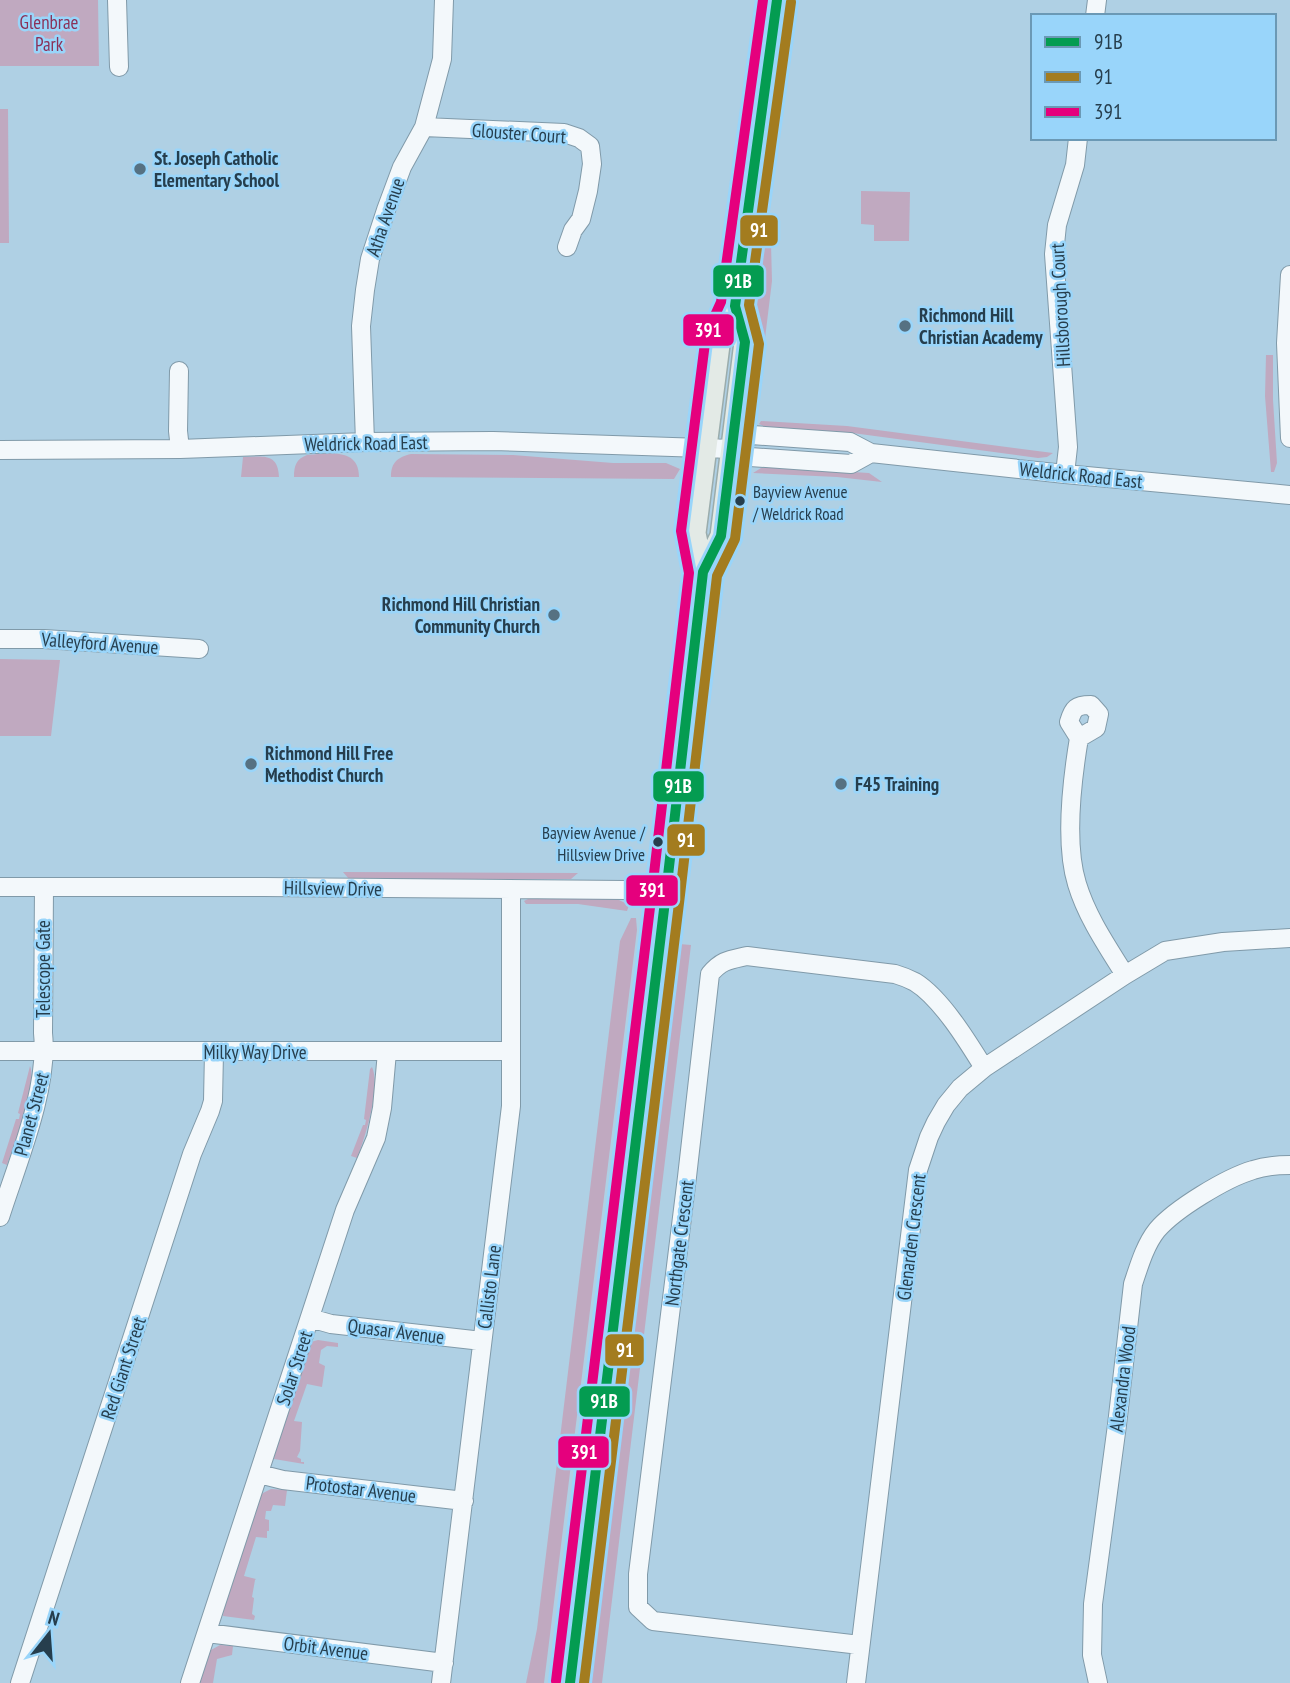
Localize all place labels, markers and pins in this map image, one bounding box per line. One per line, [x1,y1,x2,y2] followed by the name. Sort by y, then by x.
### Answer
[154,146,279,192] place label: St. Joseph Catholic Elementary School
[132,161,148,177] marker: St. Joseph Catholic Elementary School
[919,303,1043,349] place label: Richmond Hill Christian Academy
[897,318,913,334] marker: Richmond Hill Christian Academy
[752,481,847,525] place label: Bayview Avenue / Weldrick Road
[733,494,747,508] marker: Bayview Avenue / Weldrick Road
[382,592,540,638] place label: Richmond Hill Christian Community Church
[546,607,562,623] marker: Richmond Hill Christian Community Church
[265,741,393,787] place label: Richmond Hill Free Methodist Church
[243,756,259,772] marker: Richmond Hill Free Methodist Church
[855,772,939,796] place label: F45 Training
[833,776,849,792] marker: F45 Training
[542,822,646,866] place label: Bayview Avenue / Hillsview Drive
[651,835,665,849] marker: Bayview Avenue / Hillsview Drive

